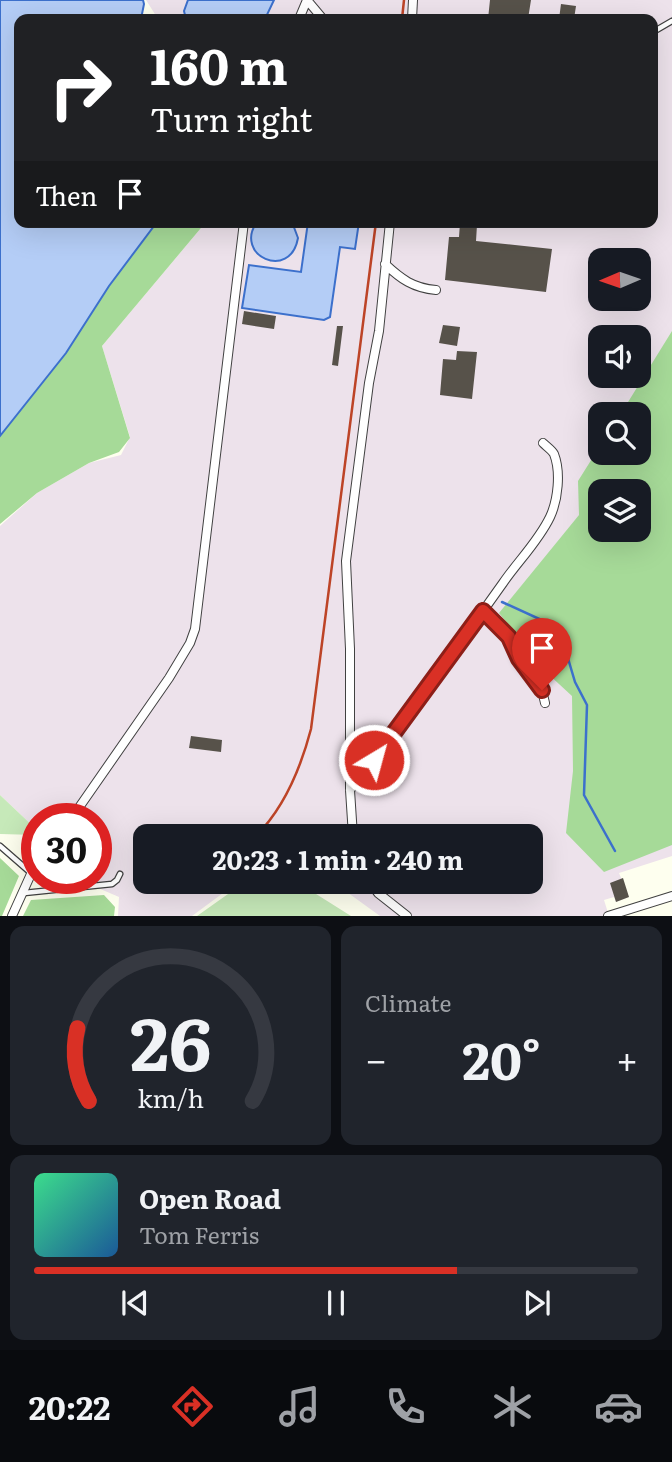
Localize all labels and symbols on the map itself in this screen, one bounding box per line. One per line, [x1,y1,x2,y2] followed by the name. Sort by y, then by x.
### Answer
[588,248,651,312] north arrow
[512,618,572,690] pin
[337,723,411,797] position arrow
[21,803,112,894] speed limit sign: 30

